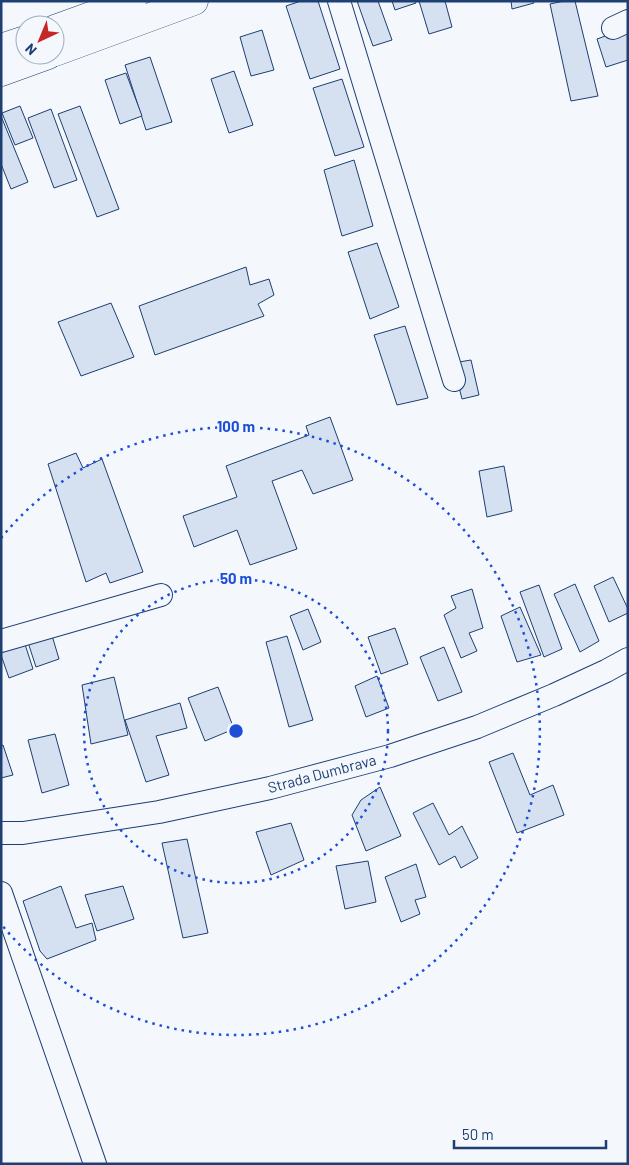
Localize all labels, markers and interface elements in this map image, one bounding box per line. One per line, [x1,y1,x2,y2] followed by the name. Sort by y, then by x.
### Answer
[15,15,65,65] north arrow
[21,40,40,59] text: N
[217,417,255,435] text: 100 m
[220,569,252,587] text: 50 m
[227,722,245,740] centre of rings
[266,750,378,796] street label: Strada Dumbrava
[454,1118,606,1150] scale bar
[462,1125,494,1143] text: 50 m

